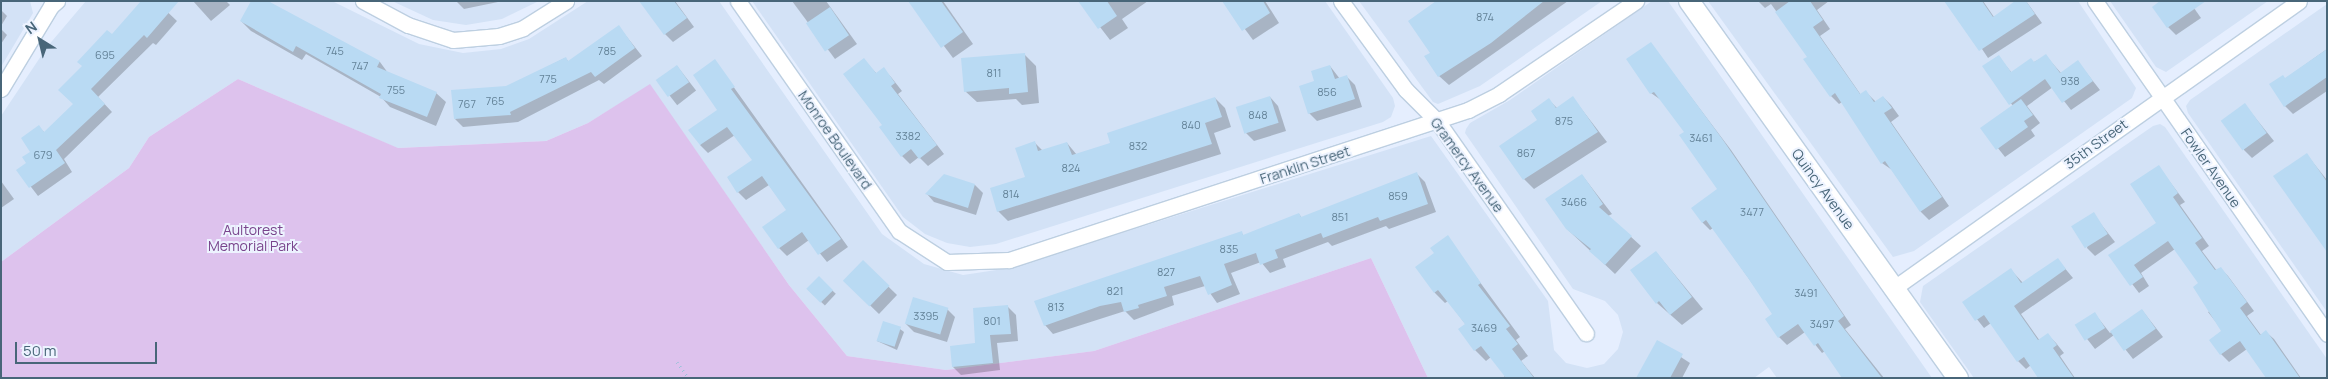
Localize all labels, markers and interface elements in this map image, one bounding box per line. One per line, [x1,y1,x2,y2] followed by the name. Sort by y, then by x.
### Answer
[1476,10,1494,24] house number: 874
[15,15,65,65] north arrow
[21,17,41,38] text: N
[326,44,344,58] house number: 745
[598,44,616,58] house number: 785
[95,48,115,62] house number: 695
[351,59,369,73] house number: 747
[987,66,1001,80] house number: 811
[539,72,557,86] house number: 775
[2060,74,2080,88] house number: 938
[387,83,405,97] house number: 755
[1317,85,1337,99] house number: 856
[795,87,875,193] street label: Monroe Boulevard
[486,94,504,108] house number: 765
[458,97,476,111] house number: 767
[1248,108,1268,122] house number: 848
[1427,114,1507,216] street label: Gramercy Avenue
[1555,114,1573,128] house number: 875
[2061,116,2131,172] street label: 35th Street
[1181,118,1201,132] house number: 840
[2178,125,2244,211] street label: Fowler Avenue
[896,129,920,143] house number: 3382
[1689,131,1713,145] house number: 3461
[1129,139,1147,153] house number: 832
[1258,143,1352,187] street label: Franklin Street
[1788,145,1858,233] street label: Quincy Avenue
[1517,146,1535,160] house number: 867
[33,148,53,162] house number: 679
[1062,161,1080,175] house number: 824
[1002,187,1020,201] house number: 814
[1388,189,1408,203] house number: 859
[1561,195,1587,209] house number: 3466
[1740,205,1764,219] house number: 3477
[1331,210,1349,224] house number: 851
[208,222,298,254] park label: Aultorest Memorial Park
[1220,242,1238,256] house number: 835
[1157,265,1175,279] house number: 827
[1107,284,1123,298] house number: 821
[1794,286,1818,300] house number: 3491
[1048,300,1064,314] house number: 813
[913,309,939,323] house number: 3395
[983,314,1001,328] house number: 801
[1810,317,1834,331] house number: 3497
[1471,321,1497,335] house number: 3469
[18,332,160,364] scale bar
[23,340,57,361] text: 50 m

